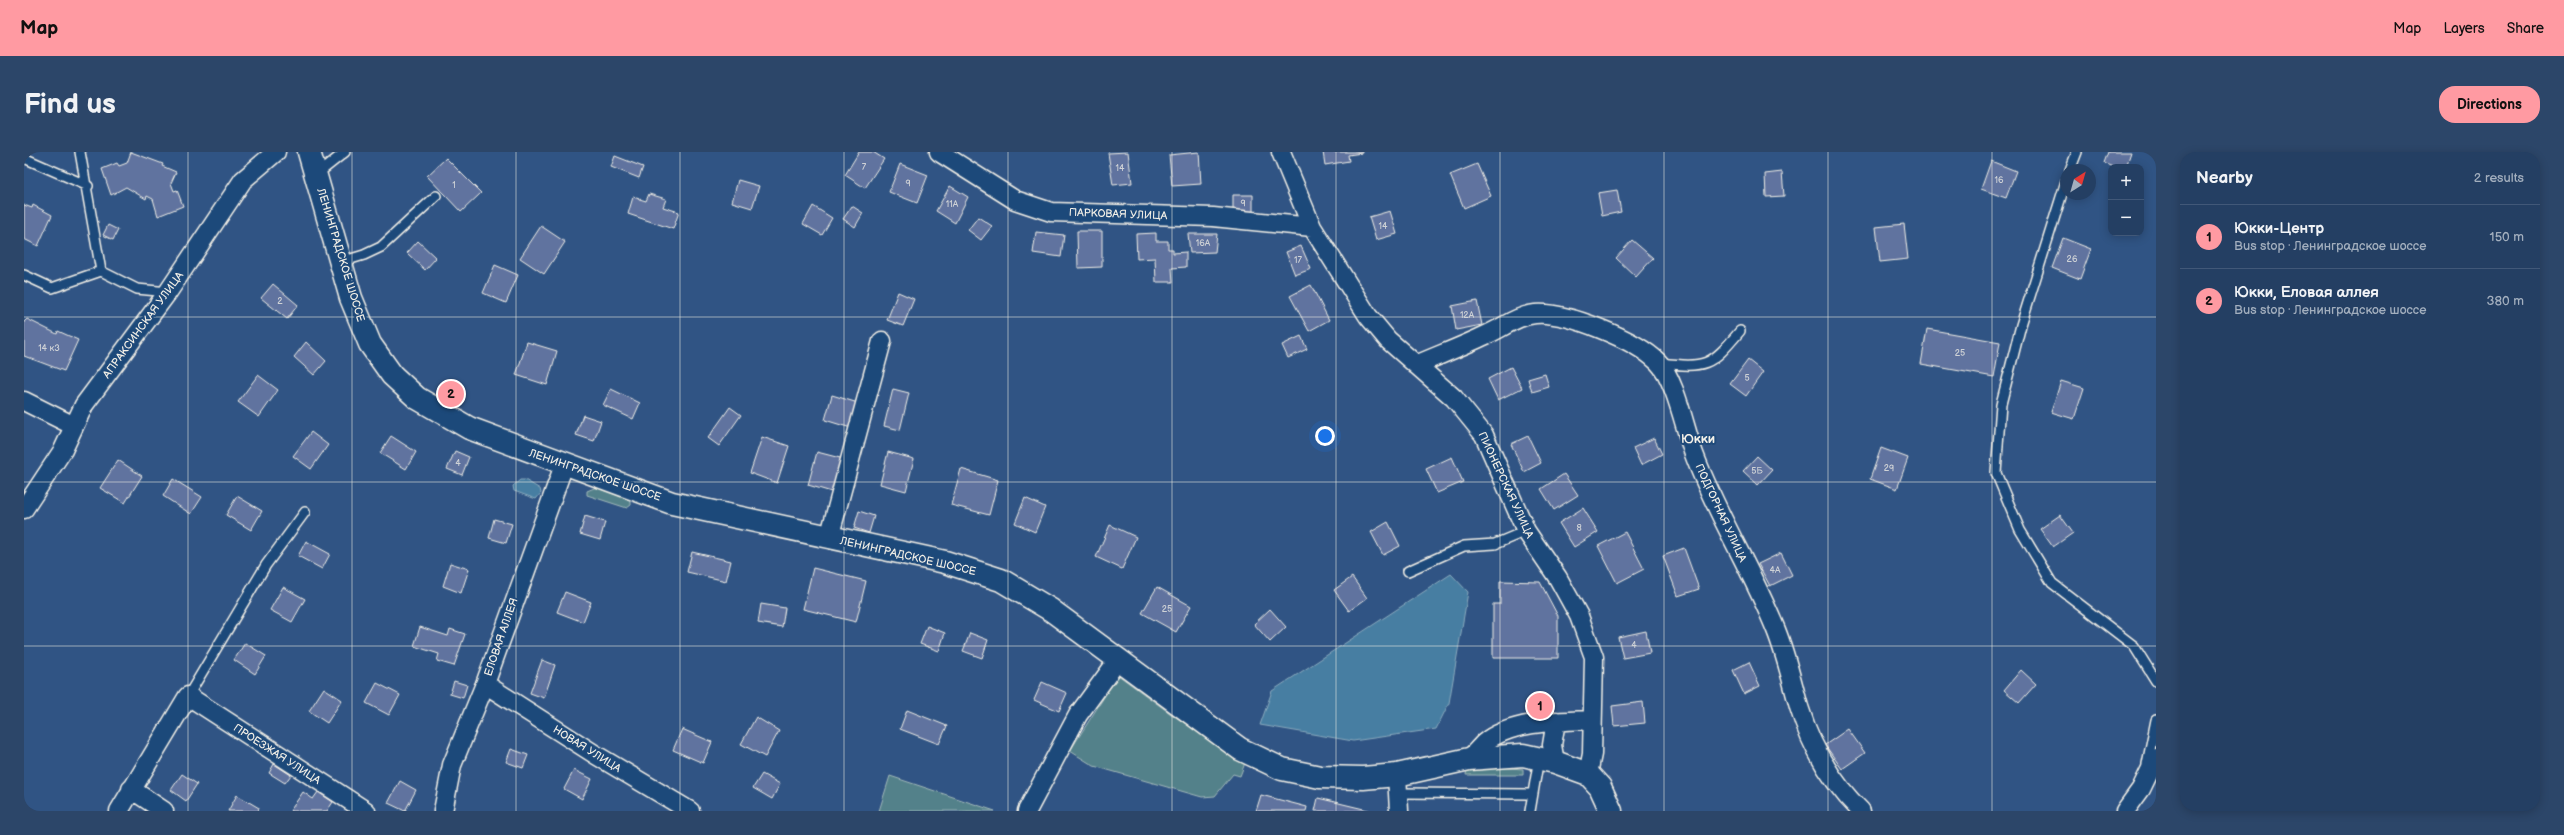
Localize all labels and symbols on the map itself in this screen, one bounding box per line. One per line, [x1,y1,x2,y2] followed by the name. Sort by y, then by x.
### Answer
[862,162,867,173] house number: 7
[1116,163,1125,174] house number: 14
[2060,164,2096,200] north arrow
[1995,175,2004,186] house number: 16
[905,178,911,189] house number: 9
[452,180,456,191] house number: 1
[314,186,368,323] street label: ЛЕНИНГРАДСКОЕ ШОССЕ
[1240,198,1246,209] house number: 9
[946,199,959,210] house number: 11А
[1069,206,1168,222] street label: ПАРКОВАЯ УЛИЦА
[1379,221,1388,232] house number: 14
[1196,238,1211,249] house number: 16А
[2067,254,2078,265] house number: 26
[1294,255,1303,266] house number: 17
[99,269,186,382] street label: АПРАКСИНСКАЯ УЛИЦА
[277,296,283,307] house number: 2
[1460,310,1475,321] house number: 12А
[38,343,60,354] house number: 14 к3
[1955,348,1965,359] house number: 25
[1744,373,1750,384] house number: 5
[438,379,464,409] pin: 2
[1315,426,1335,446] your location
[1476,430,1537,541] street label: ПИОНЕРСКАЯ УЛИЦА
[1681,431,1715,447] district label: Юкки
[526,446,663,504] street label: ЛЕНИНГРАДСКОЕ ШОССЕ
[455,458,461,469] house number: 4
[1693,462,1750,564] street label: ПОДГОРНАЯ УЛИЦА
[1884,463,1894,474] house number: 29
[1751,466,1763,477] house number: 5Б
[1576,523,1582,534] house number: 8
[838,534,977,578] street label: ЛЕНИНГРАДСКОЕ ШОССЕ
[1770,565,1781,576] house number: 4А
[482,596,520,678] street label: ЕЛОВАЯ АЛЛЕЯ
[1162,604,1172,615] house number: 25
[1631,640,1637,651] house number: 4
[1527,691,1553,721] pin: 1
[231,721,323,787] street label: ПРОЕЗЖАЯ УЛИЦА
[551,723,624,775] street label: НОВАЯ УЛИЦА

